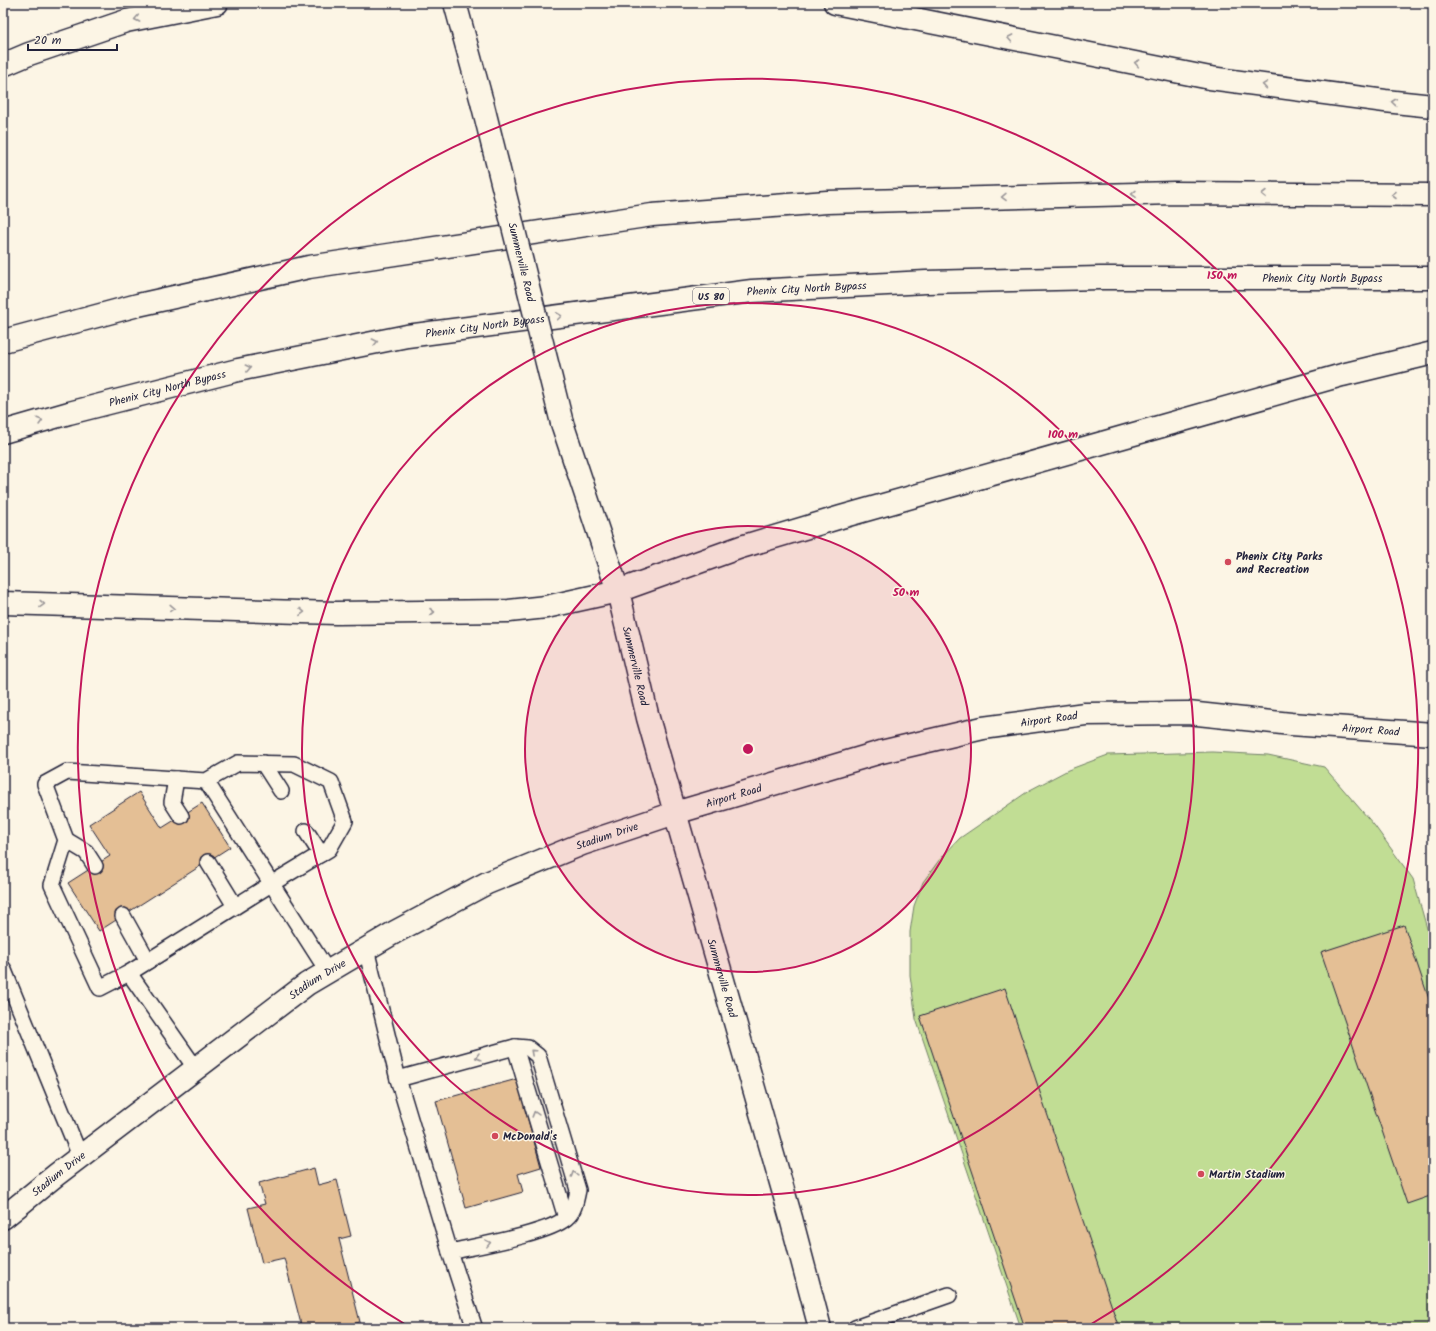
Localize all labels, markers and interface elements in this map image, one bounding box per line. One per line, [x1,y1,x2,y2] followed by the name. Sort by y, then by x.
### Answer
[134,14,140,22] one-way arrow
[28,26,117,52] scale bar
[34,31,62,50] text: 20 m
[1007,34,1013,42] one-way arrow
[1134,60,1140,68] one-way arrow
[1262,81,1268,90] one-way arrow
[1391,98,1397,107] one-way arrow
[1131,190,1137,198] one-way arrow
[1261,190,1267,198] one-way arrow
[1391,191,1397,199] one-way arrow
[1001,193,1007,201] one-way arrow
[502,221,540,305] street label: Summerville Road
[1207,266,1237,285] text: 150 m
[1262,270,1383,288] street label: Phenix City North Bypass
[746,277,867,302] street label: Phenix City North Bypass
[693,288,729,304] road number: US 80
[424,310,546,344] street label: Phenix City North Bypass
[556,312,562,321] one-way arrow
[372,339,378,347] one-way arrow
[107,365,228,413] street label: Phenix City North Bypass
[245,365,251,373] one-way arrow
[37,417,44,426] one-way arrow
[1048,425,1078,444] text: 100 m
[1236,548,1324,579] place label: Phenix City Parks and Recreation
[1223,557,1233,567] marker: Phenix City Parks and Recreation
[892,583,920,602] text: 50 m
[39,600,45,608] one-way arrow
[169,603,175,612] one-way arrow
[299,607,305,616] one-way arrow
[429,608,435,616] one-way arrow
[617,624,653,708] street label: Summerville Road
[1019,707,1079,733] street label: Airport Road
[1341,720,1401,742] street label: Airport Road
[741,742,755,756] centre of rings
[704,780,765,813] street label: Airport Road
[573,818,641,856] street label: Stadium Drive
[702,937,741,1020] street label: Summerville Road
[285,955,350,1005] street label: Stadium Drive
[530,1050,538,1057] one-way arrow
[475,1052,482,1061] one-way arrow
[531,1111,540,1118] one-way arrow
[503,1128,558,1146] place label: McDonald's
[490,1131,500,1141] marker: McDonald's
[28,1147,90,1201] street label: Stadium Drive
[1209,1166,1285,1184] place label: Martin Stadium
[1196,1169,1206,1179] marker: Martin Stadium
[570,1171,579,1178] one-way arrow
[485,1240,491,1248] one-way arrow

